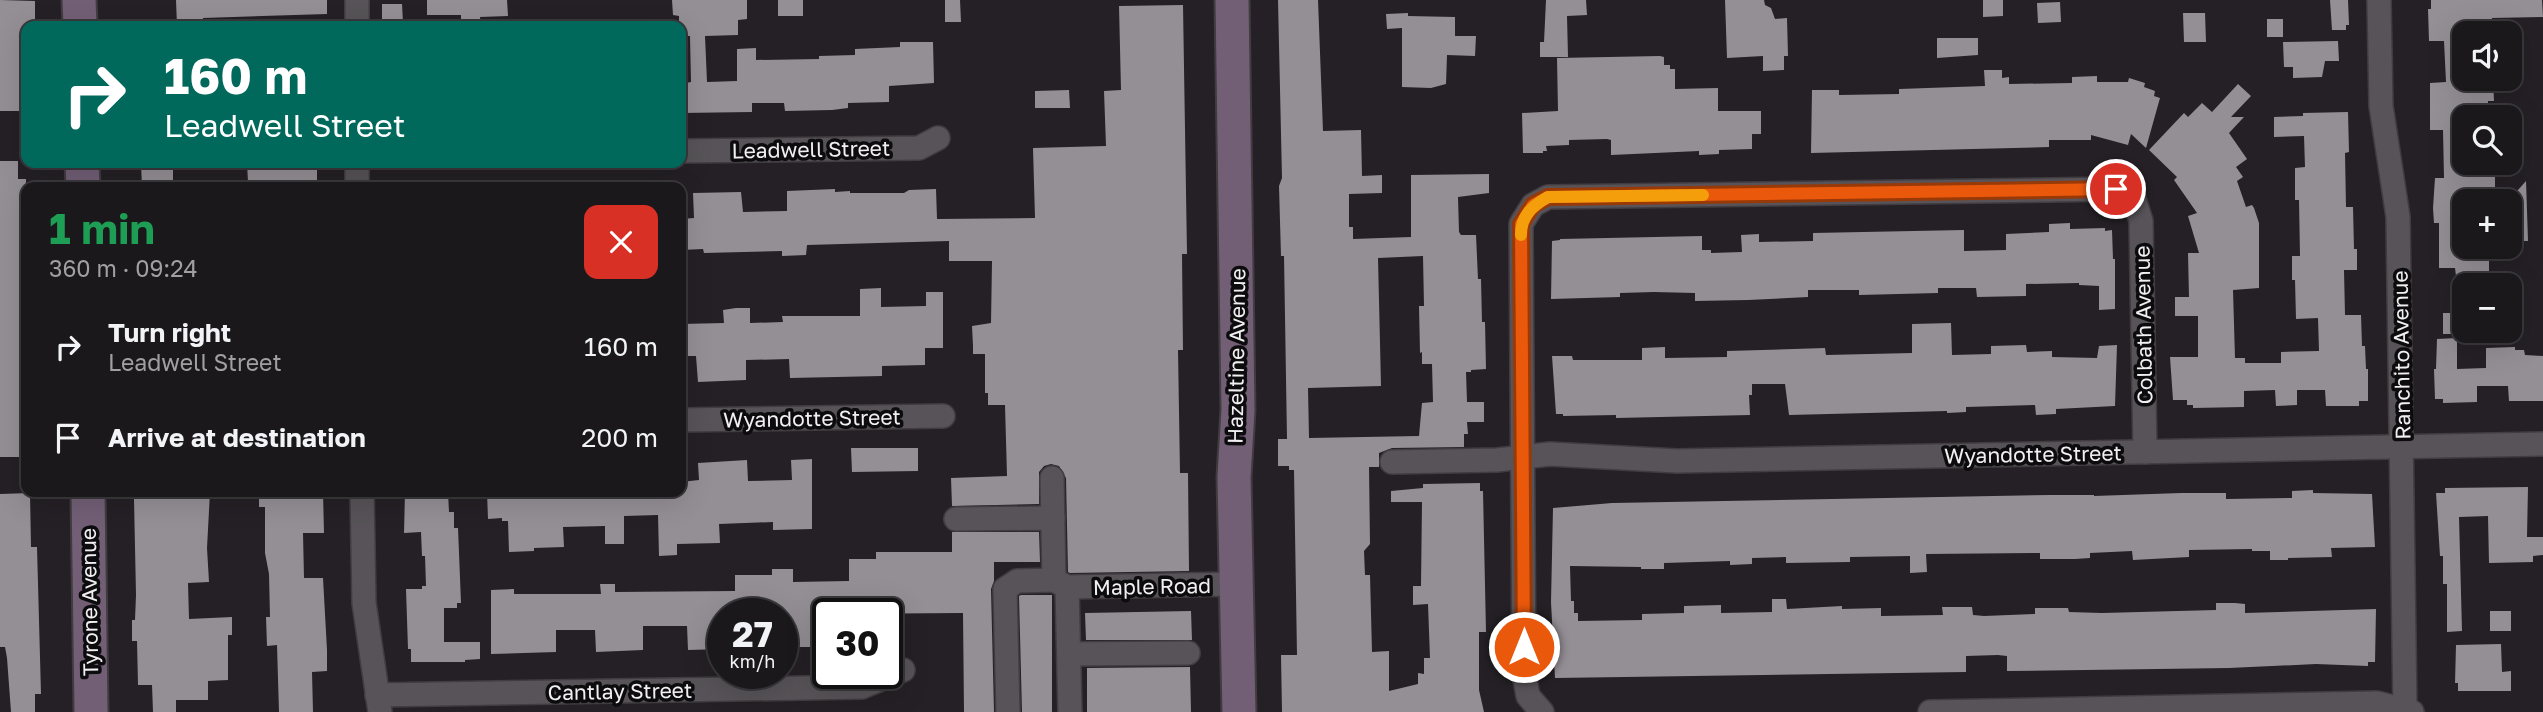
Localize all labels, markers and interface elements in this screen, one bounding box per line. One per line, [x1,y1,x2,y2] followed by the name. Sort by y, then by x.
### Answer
[2452,21,2522,343] map controls
[2452,21,2522,91] button: sound
[164,46,307,105] text: 160 m
[49,49,140,140] icon: right
[2452,105,2522,175] button: search
[164,106,406,144] text: Leadwell Street
[732,135,890,163] street label: Leadwell Street
[2086,159,2146,219] pin
[2097,170,2135,208] icon: arrive
[2452,189,2522,259] button: +
[49,203,155,253] text: 1 min
[584,205,658,279] button: close
[2129,245,2157,405] street label: Colbath Avenue
[49,254,198,282] text: 360 m · 09:24
[1221,268,1251,444] street label: Hazeltine Avenue
[2387,270,2415,440] street label: Ranchito Avenue
[2452,273,2522,343] button: −
[108,317,231,348] text: Turn right
[49,328,87,366] icon: right
[584,331,658,362] text: 160 m
[108,348,282,376] text: Leadwell Street
[723,403,901,433] street label: Wyandotte Street
[49,419,87,457] icon: arrive
[108,422,366,453] text: Arrive at destination
[581,422,658,453] text: 200 m
[1944,439,2122,469] street label: Wyandotte Street
[75,528,103,676] street label: Tyrone Avenue
[1093,572,1211,600] street label: Maple Road
[812,598,903,689] speed limit sign: 30
[1487,610,1561,684] position arrow
[732,613,773,655] text: 27
[730,650,775,672] text: km/h
[547,677,693,705] street label: Cantlay Street

